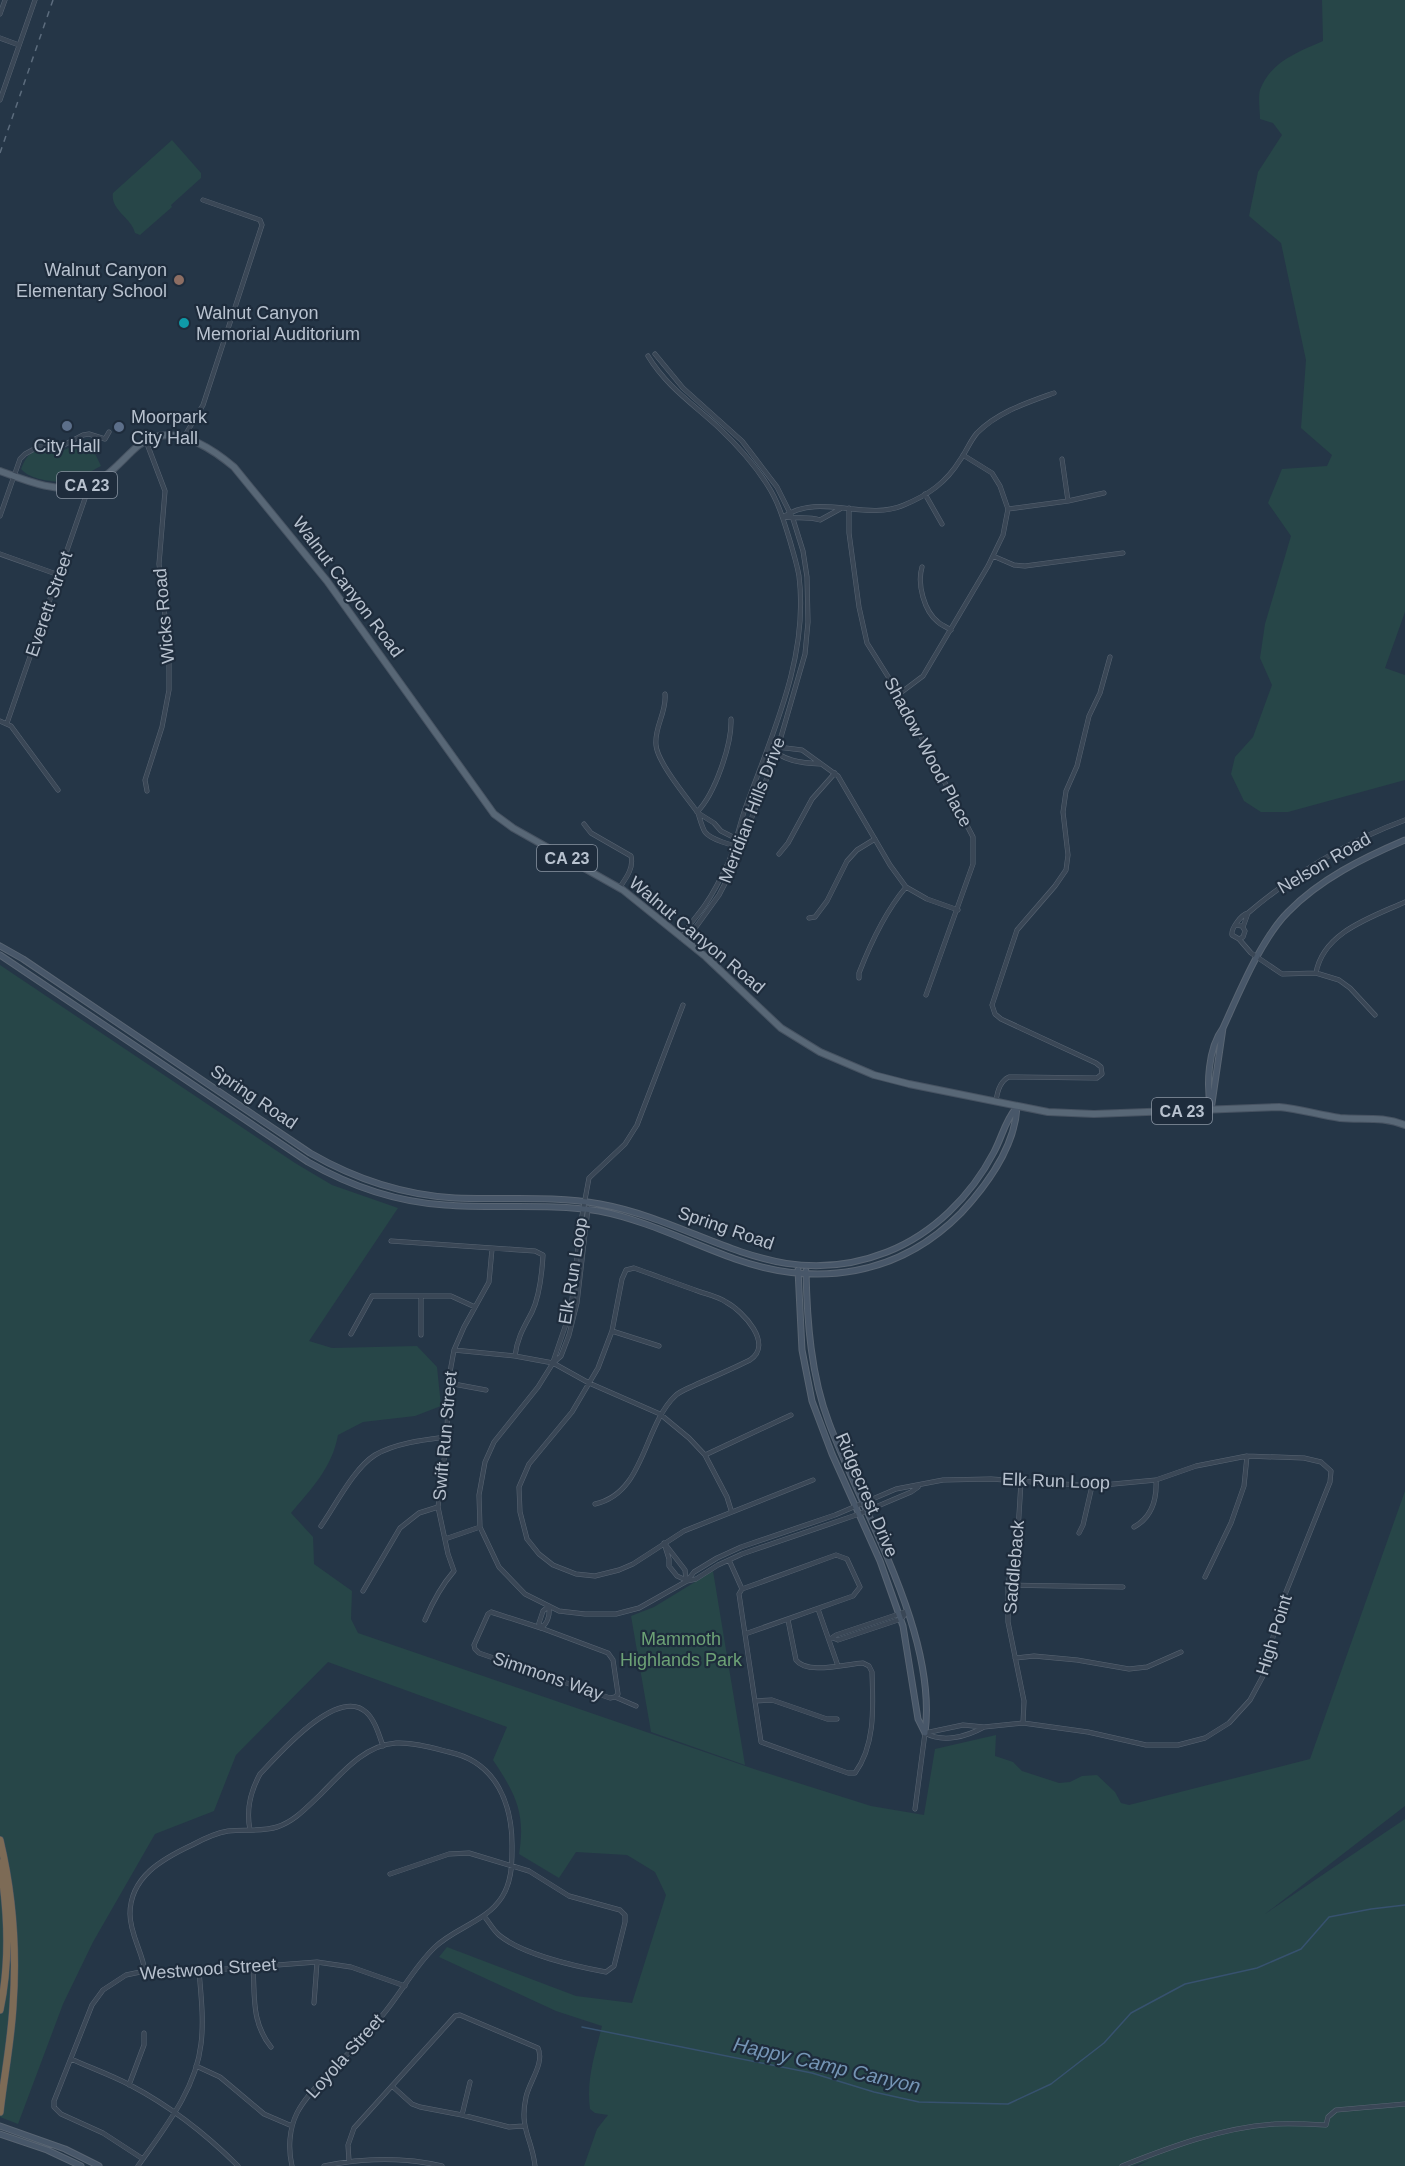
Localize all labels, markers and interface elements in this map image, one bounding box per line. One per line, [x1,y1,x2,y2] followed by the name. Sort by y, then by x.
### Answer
[16,260,167,301] place label: Walnut Canyon Elementary School
[172,273,186,287] marker: Walnut Canyon Elementary School
[196,303,360,344] place label: Walnut Canyon Memorial Auditorium
[177,316,191,330] marker: Walnut Canyon Memorial Auditorium
[131,407,208,448] place label: Moorpark City Hall
[60,419,74,433] marker: City Hall
[112,420,126,434] marker: Moorpark City Hall
[33,436,101,456] place label: City Hall
[57,472,117,498] road number: CA 23
[289,513,407,661] street label: Walnut Canyon Road
[22,549,76,659] street label: Everett Street
[150,567,178,665] street label: Wicks Road
[880,674,976,830] street label: Shadow Wood Place
[715,734,789,886] street label: Meridian Hills Drive
[1274,828,1374,898] street label: Nelson Road
[537,845,597,871] road number: CA 23
[625,873,769,997] street label: Walnut Canyon Road
[207,1061,301,1133] street label: Spring Road
[1152,1098,1212,1124] road number: CA 23
[675,1202,777,1254] street label: Spring Road
[555,1216,591,1326] street label: Elk Run Loop
[429,1370,461,1502] street label: Swift Run Street
[832,1430,902,1560] street label: Ridgecrest Drive
[1002,1469,1110,1493] street label: Elk Run Loop
[1000,1518,1028,1615] street label: Saddleback
[1252,1592,1296,1678] street label: High Point
[620,1629,743,1670] park label: Mammoth Highlands Park
[490,1648,606,1704] street label: Simmons Way
[139,1954,277,1984] street label: Westwood Street
[302,2010,388,2102] street label: Loyola Street
[731,2033,923,2097] water label: Happy Camp Canyon

